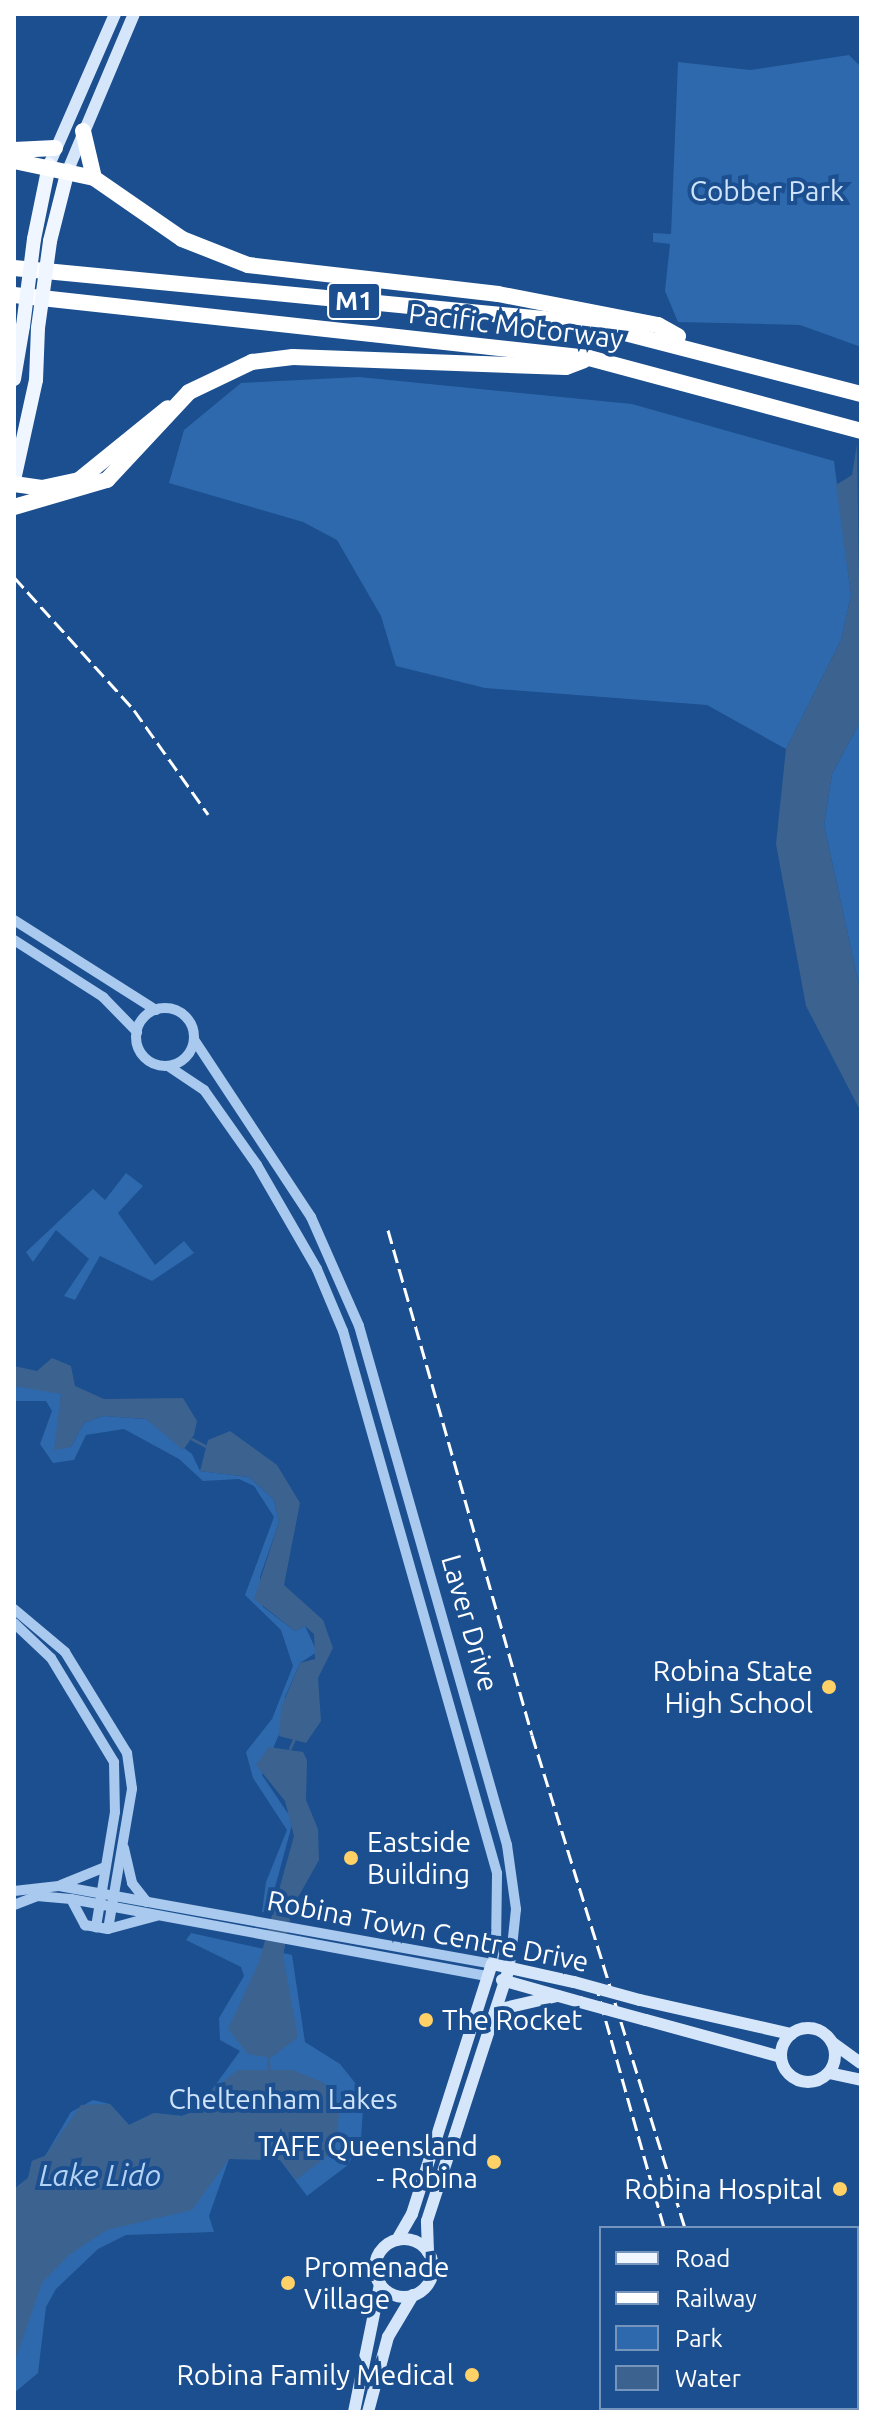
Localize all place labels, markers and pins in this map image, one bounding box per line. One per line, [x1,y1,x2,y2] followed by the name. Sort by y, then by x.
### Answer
[653,1654,813,1720] place label: Robina State High School
[820,1678,838,1696] marker: Robina State High School
[367,1825,471,1891] place label: Eastside Building
[342,1849,360,1867] marker: Eastside Building
[442,2003,582,2037] place label: The Rocket
[417,2011,435,2029] marker: The Rocket
[258,2129,478,2195] place label: TAFE Queensland - Robina
[485,2153,503,2171] marker: TAFE Queensland - Robina
[624,2172,822,2206] place label: Robina Hospital
[829,2178,851,2200] marker: Robina Hospital
[304,2250,450,2316] place label: Promenade Village
[279,2274,297,2292] marker: Promenade Village
[176,2358,454,2392] place label: Robina Family Medical
[461,2364,483,2386] marker: Robina Family Medical

